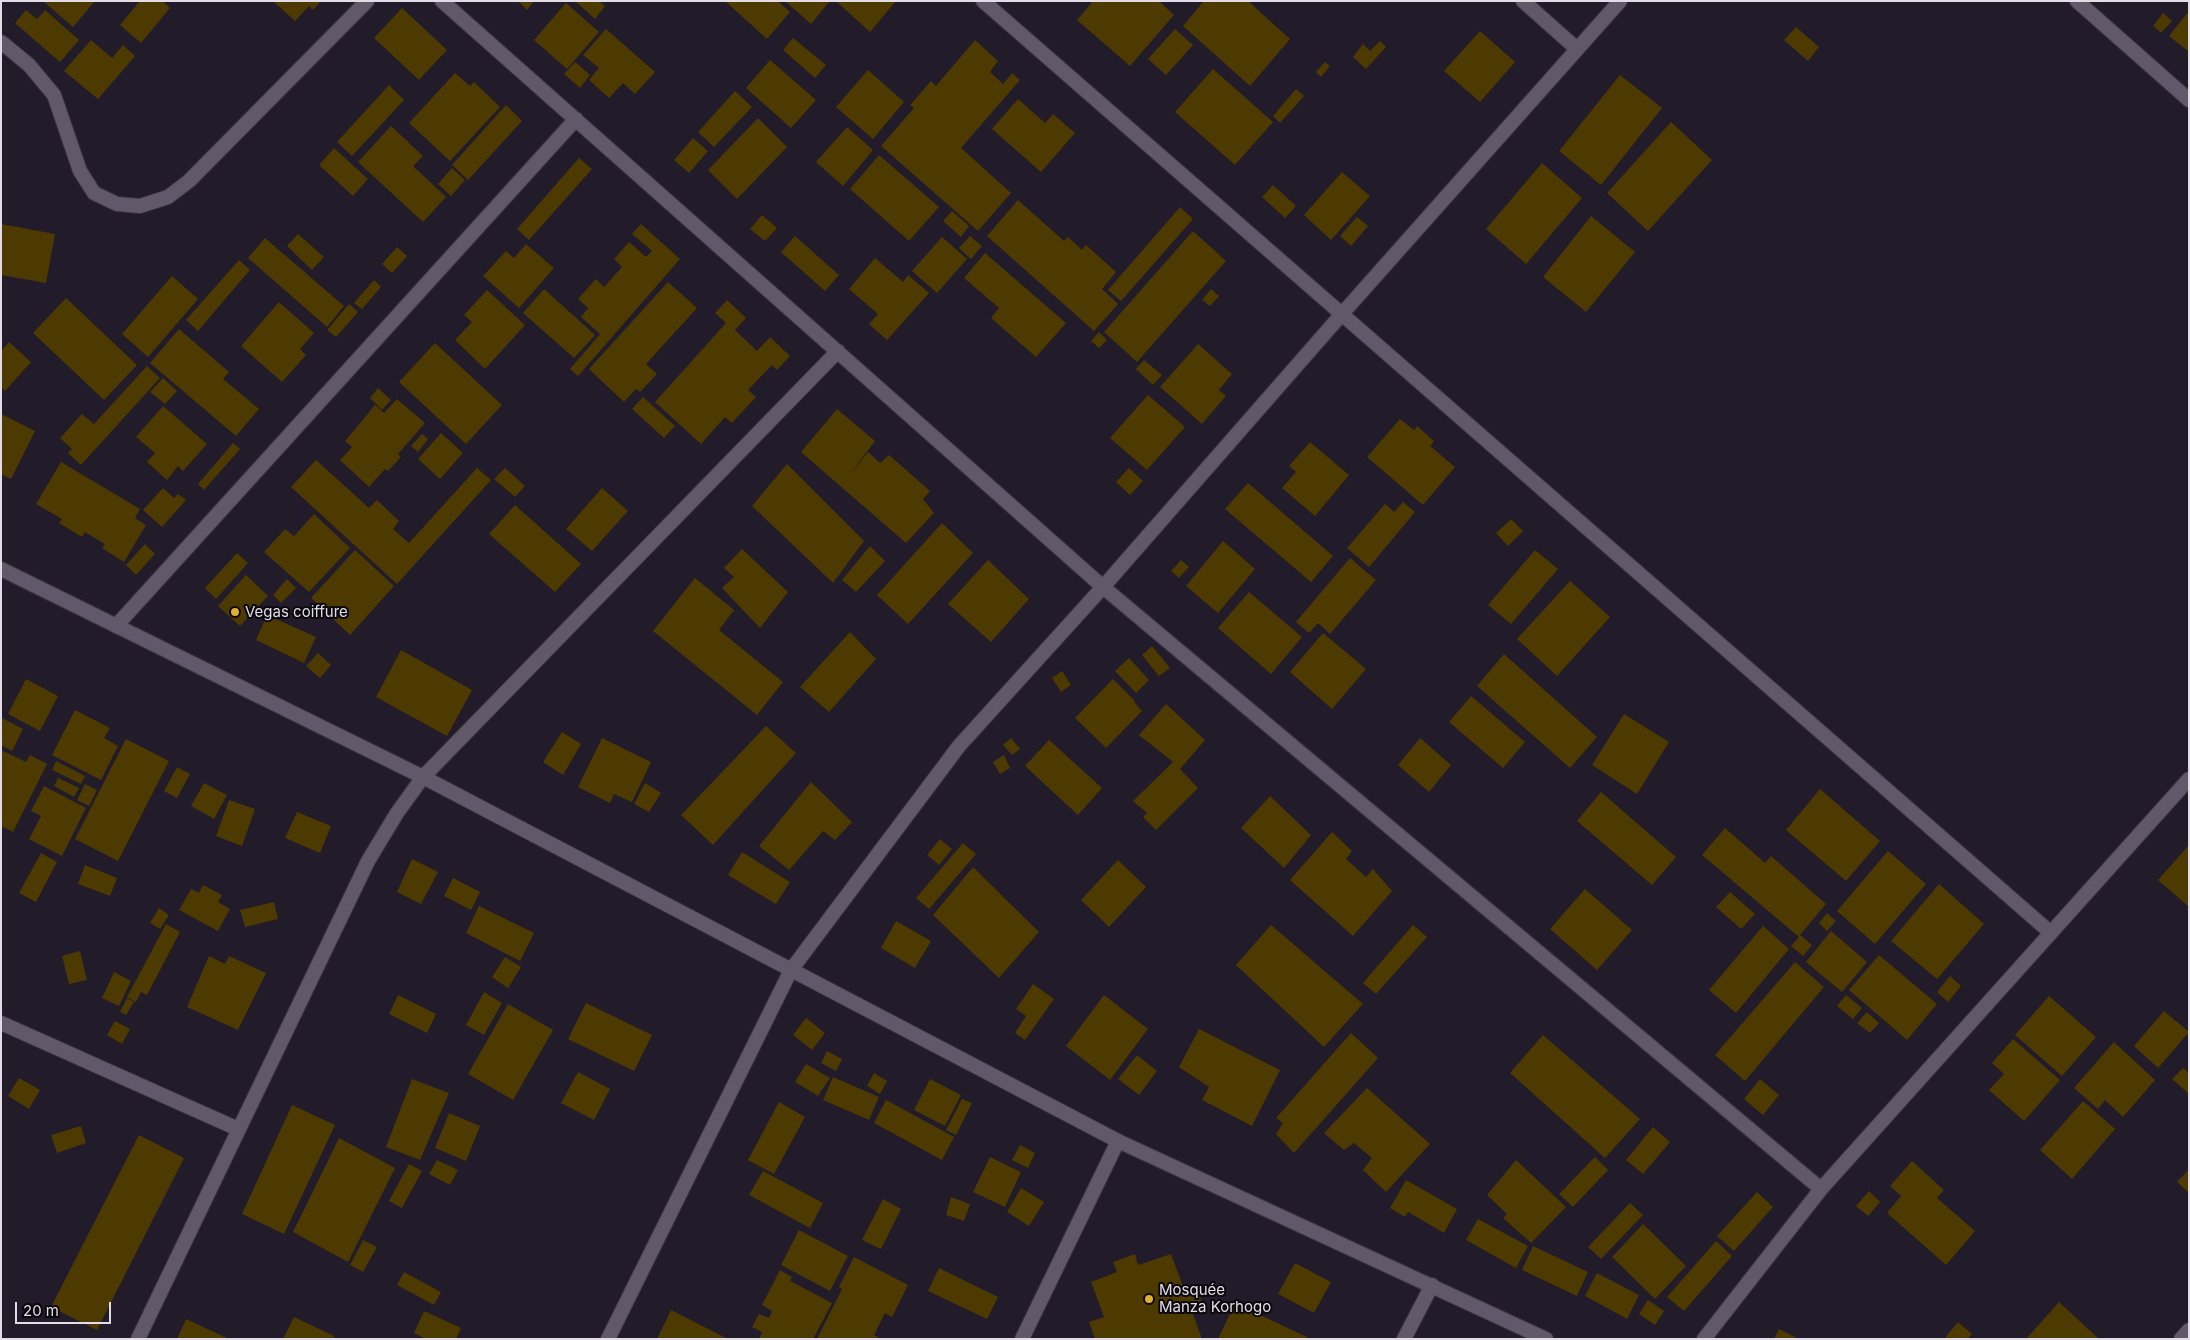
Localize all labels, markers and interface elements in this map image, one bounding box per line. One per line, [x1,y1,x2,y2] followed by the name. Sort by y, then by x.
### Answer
[245,603,348,621] place label: Vegas coiffure
[229,606,241,618] marker: Vegas coiffure
[1159,1281,1271,1316] place label: Mosquée Manza Korhogo
[18,1292,114,1324] scale bar
[1143,1293,1155,1305] marker: Mosquée Manza Korhogo
[23,1301,59,1320] text: 20 m

